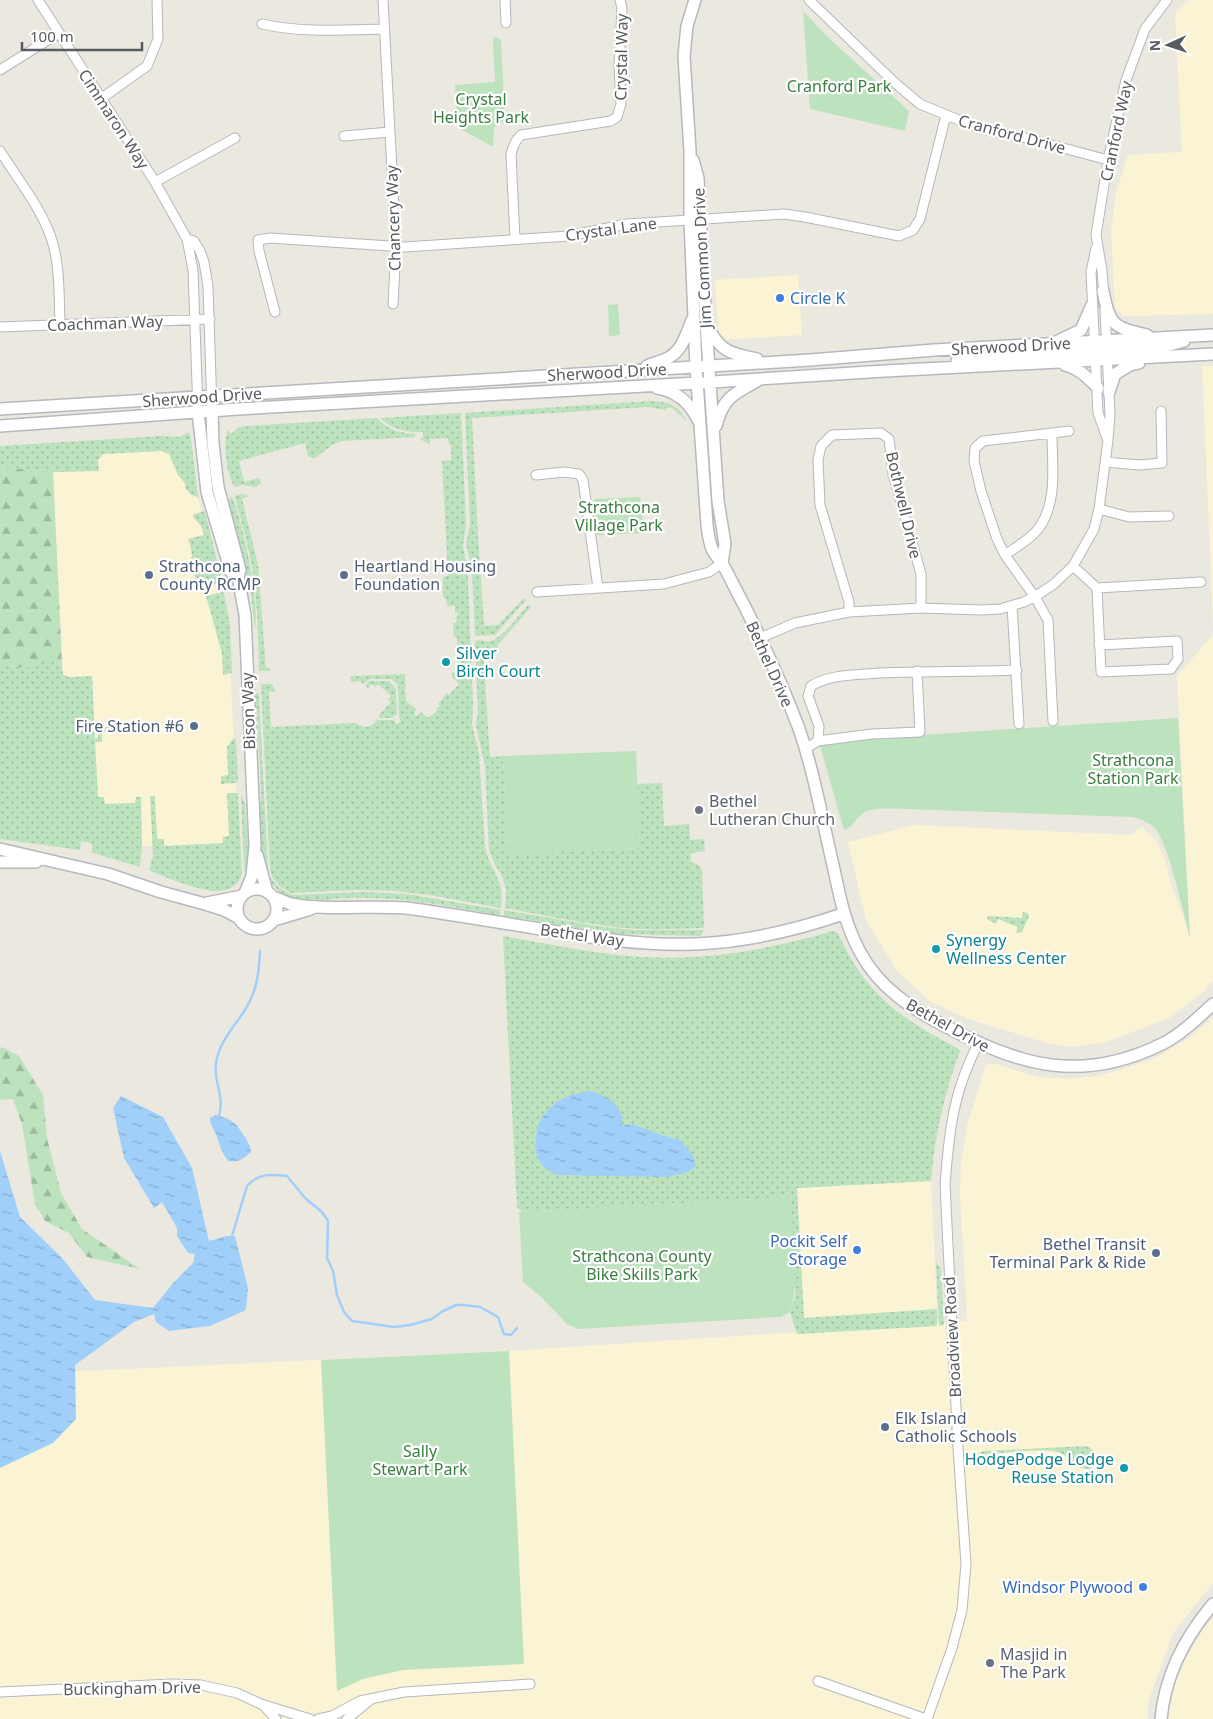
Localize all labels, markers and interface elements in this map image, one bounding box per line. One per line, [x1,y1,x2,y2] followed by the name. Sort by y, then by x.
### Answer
[609,12,633,101] street label: Crystal Way
[22,20,142,52] scale bar
[1143,20,1193,70] north arrow
[30,26,74,46] text: 100 m
[1145,40,1164,52] text: N
[73,65,155,174] street label: Cimmaron Way
[787,75,892,97] park label: Cranford Park
[1095,78,1138,183] street label: Cranford Way
[433,88,530,128] park label: Crystal Heights Park
[956,109,1068,159] street label: Cranford Drive
[380,164,406,271] street label: Chancery Way
[687,187,717,331] street label: Jim Common Drive
[564,212,658,246] street label: Crystal Lane
[790,287,846,309] place label: Circle K
[774,292,786,304] marker: Circle K
[47,310,164,336] street label: Coachman Way
[951,332,1071,360] street label: Sherwood Drive
[547,358,667,386] street label: Sherwood Drive
[141,382,263,412] street label: Sherwood Drive
[881,449,927,561] street label: Bothwell Drive
[575,496,663,536] park label: Strathcona Village Park
[159,555,261,595] place label: Strathcona County RCMP
[354,555,496,595] place label: Heartland Housing Foundation
[143,569,155,581] marker: Strathcona County RCMP
[338,569,350,581] marker: Heartland Housing Foundation
[741,618,799,710] street label: Bethel Drive
[456,642,541,682] place label: Silver Birch Court
[440,656,452,668] marker: Silver Birch Court
[236,671,260,750] street label: Bison Way
[75,715,184,737] place label: Fire Station #6
[188,720,200,732] marker: Fire Station #6
[1088,749,1179,789] park label: Strathcona Station Park
[709,790,835,830] place label: Bethel Lutheran Church
[693,804,705,816] marker: Bethel Lutheran Church
[539,918,626,952] street label: Bethel Way
[946,929,1067,969] place label: Synergy Wellness Center
[930,943,942,955] marker: Synergy Wellness Center
[902,993,994,1057] street label: Bethel Drive
[770,1230,848,1270] place label: Pockit Self Storage
[990,1233,1146,1273] place label: Bethel Transit Terminal Park & Ride
[851,1244,863,1256] marker: Pockit Self Storage
[572,1245,713,1285] park label: Strathcona County Bike Skills Park
[1150,1247,1162,1259] marker: Bethel Transit Terminal Park & Ride
[938,1276,966,1398] street label: Broadview Road
[895,1407,1017,1447] place label: Elk Island Catholic Schools
[879,1421,891,1433] marker: Elk Island Catholic Schools
[372,1440,468,1480] park label: Sally Stewart Park
[965,1448,1114,1488] place label: HodgePodge Lodge Reuse Station
[1118,1462,1130,1474] marker: HodgePodge Lodge Reuse Station
[1002,1576,1133,1598] place label: Windsor Plywood
[1137,1581,1149,1593] marker: Windsor Plywood
[1000,1643,1067,1683] place label: Masjid in The Park
[984,1657,996,1669] marker: Masjid in The Park
[63,1676,201,1700] street label: Buckingham Drive

